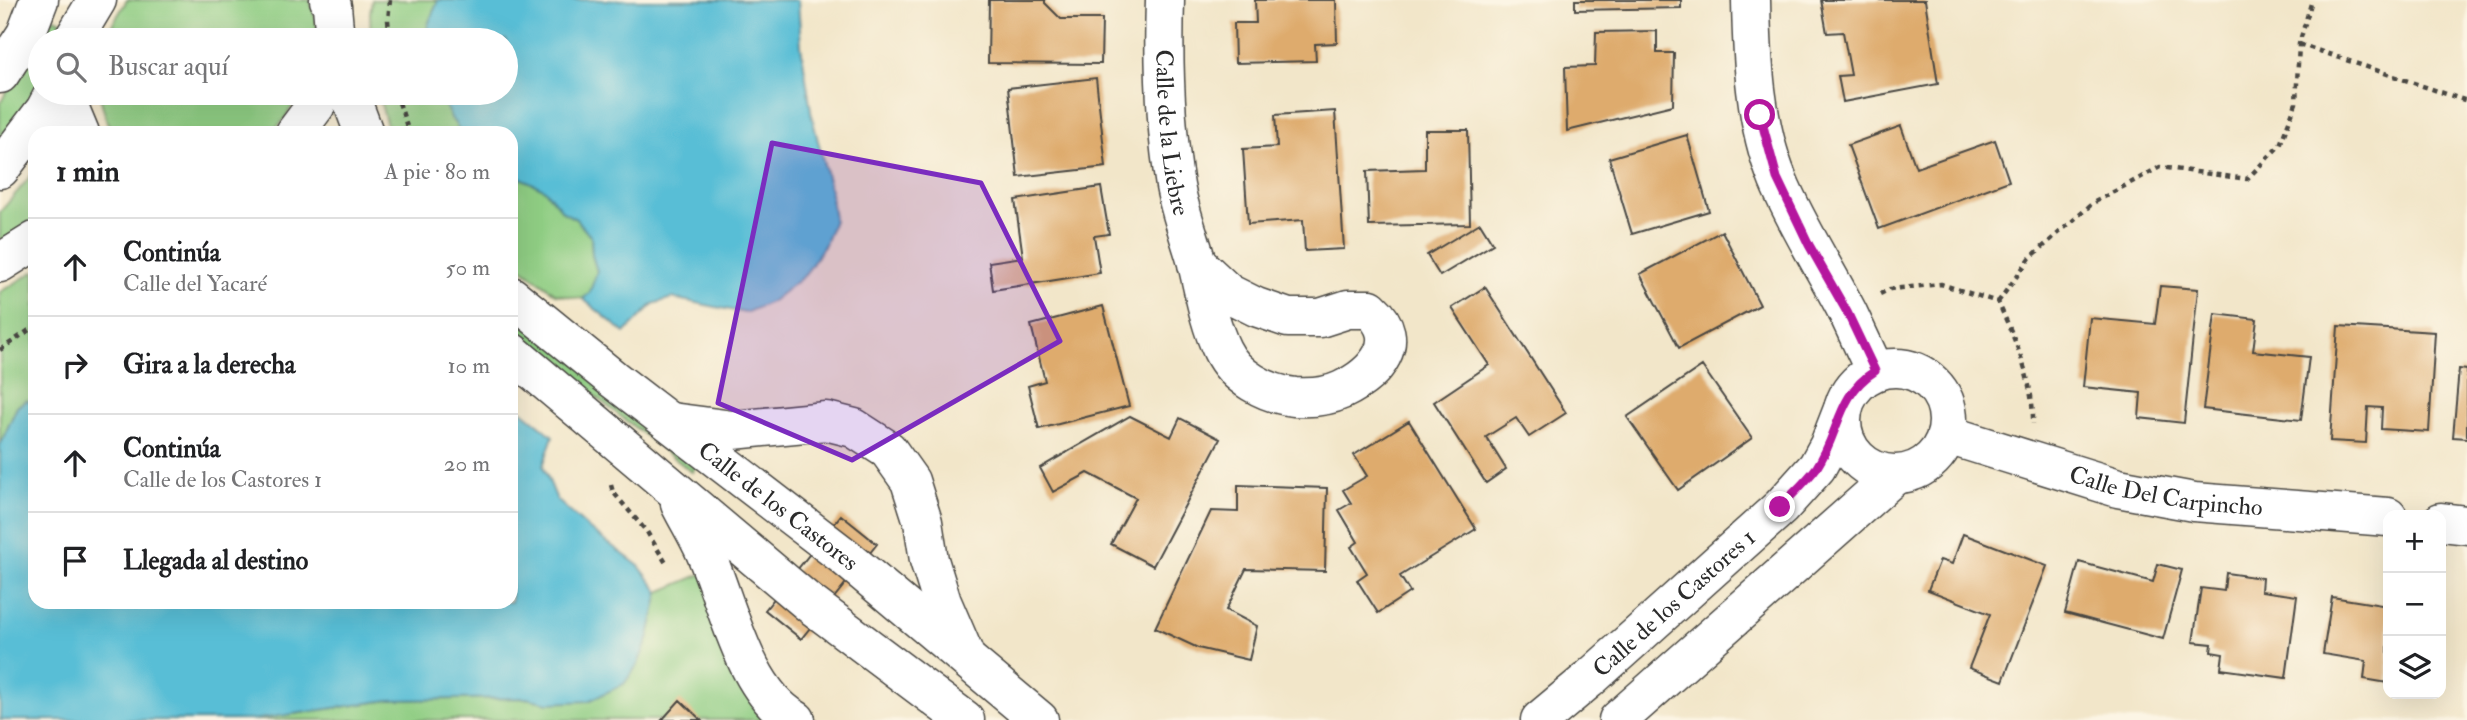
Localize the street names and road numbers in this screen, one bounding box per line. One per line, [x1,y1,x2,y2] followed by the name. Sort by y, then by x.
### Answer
[1149,49,1197,219] street label: Calle de la Liebre
[692,434,865,577] street label: Calle de los Castores
[2065,458,2264,523] street label: Calle Del Carpincho
[1586,522,1762,684] street label: Calle de los Castores 1

